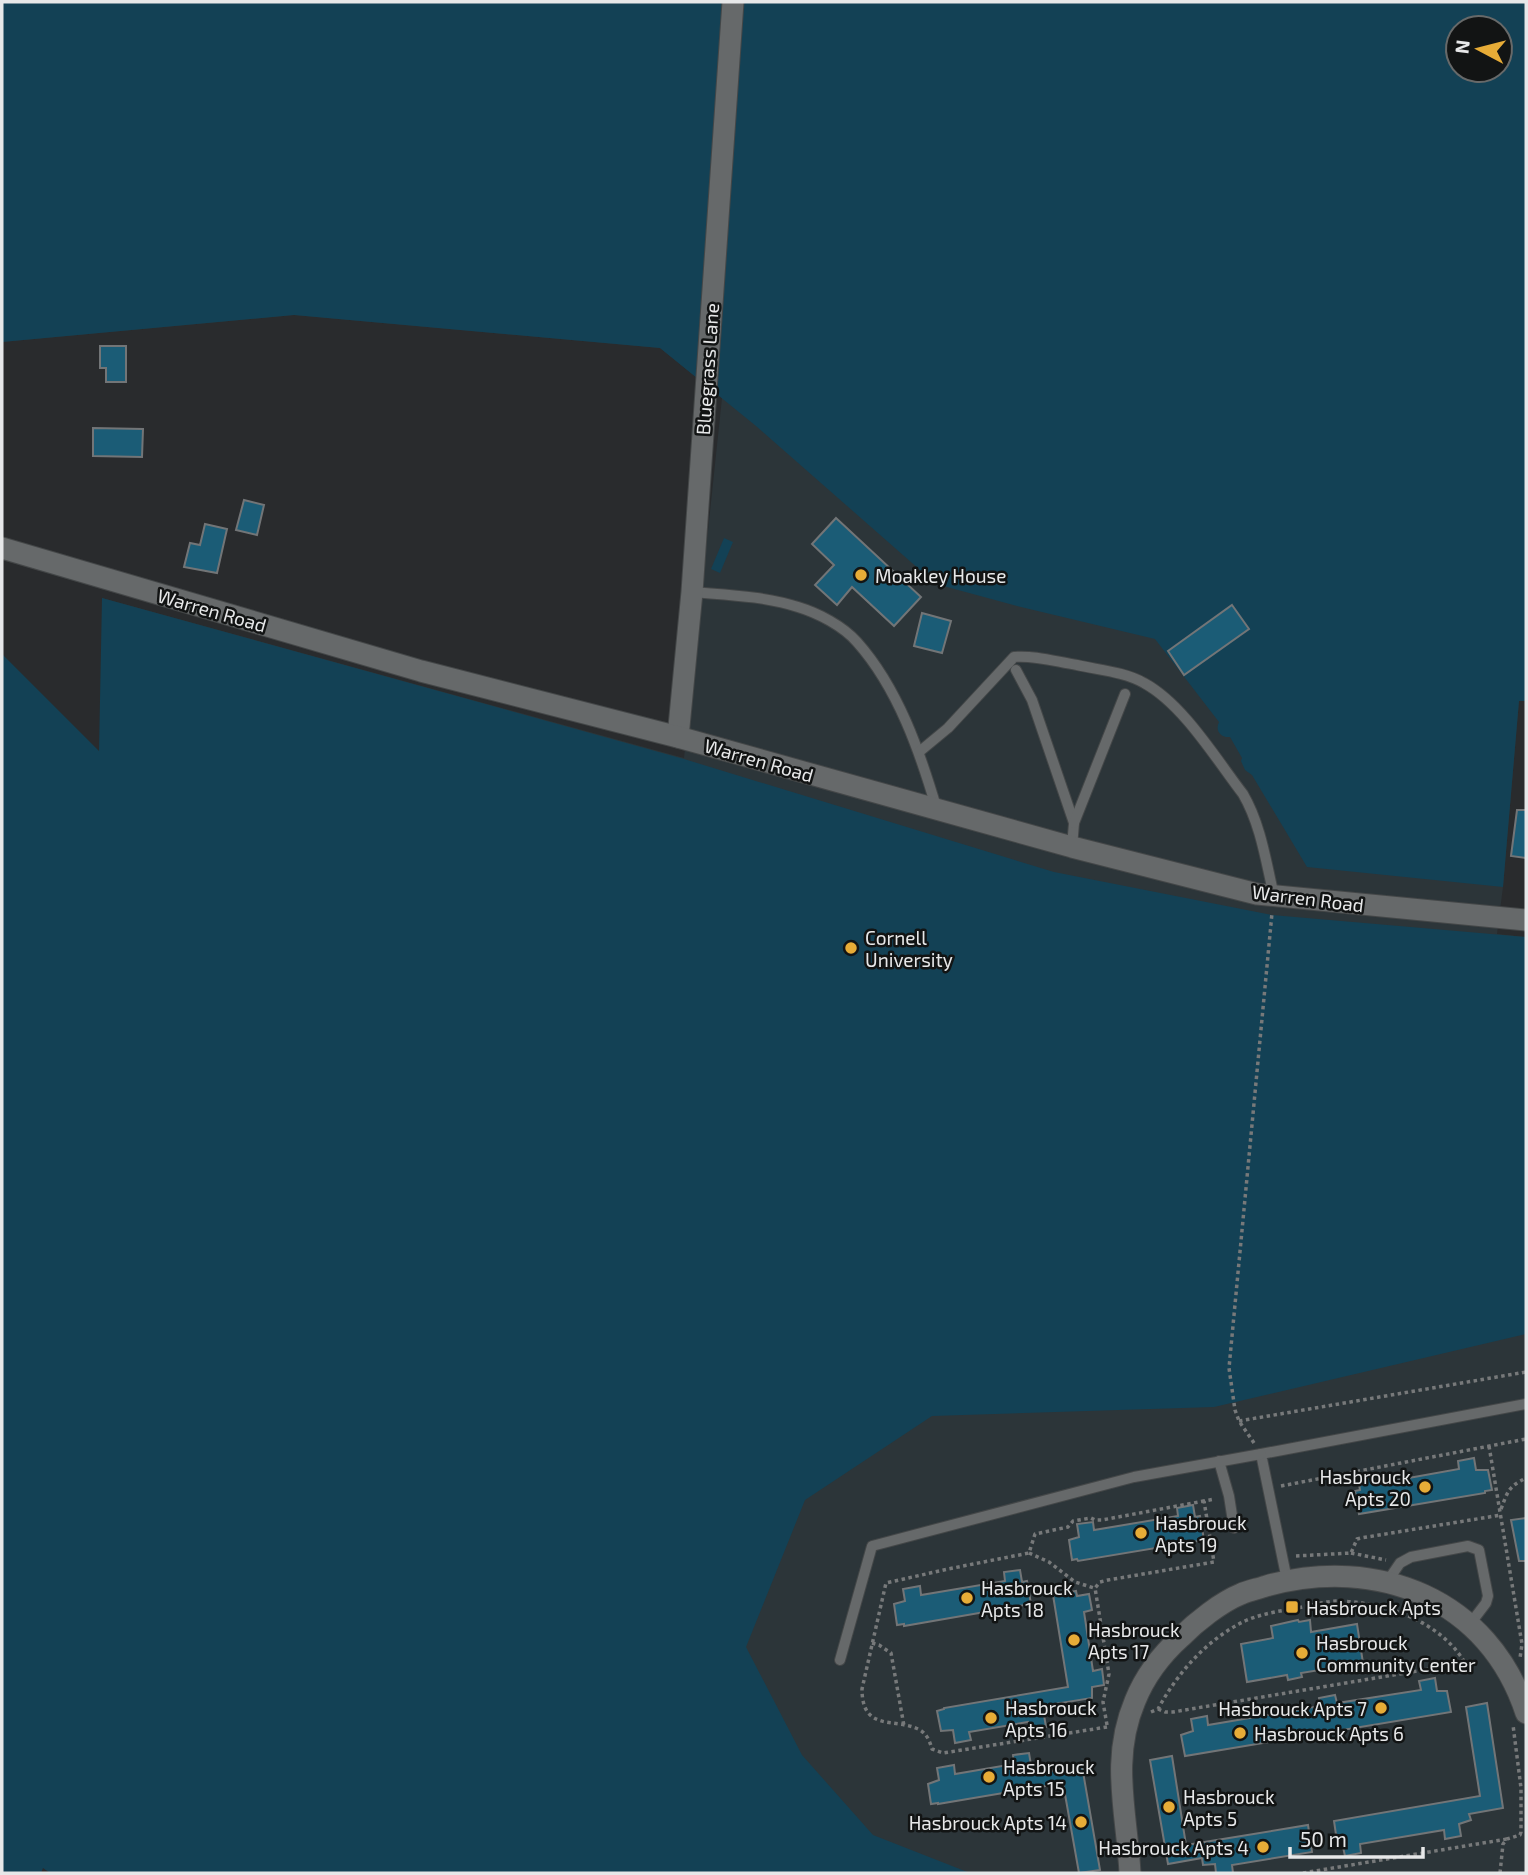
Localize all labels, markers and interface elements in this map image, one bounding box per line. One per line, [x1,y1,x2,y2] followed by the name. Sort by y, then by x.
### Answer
[1444,14,1514,84] north arrow
[1449,39,1474,55] text: N
[691,302,723,436] street label: Bluegrass Lane
[875,564,1006,587] place label: Moakley House
[853,567,869,583] marker: Moakley House
[155,583,269,637] street label: Warren Road
[702,733,816,787] street label: Warren Road
[1251,880,1365,916] street label: Warren Road
[865,926,953,971] place label: Cornell University
[843,940,859,956] marker: Cornell University
[1319,1465,1411,1510] place label: Hasbrouck Apts 20
[1417,1479,1433,1495] marker: Hasbrouck Apts 20
[1155,1511,1247,1556] place label: Hasbrouck Apts 19
[1133,1525,1149,1541] marker: Hasbrouck Apts 19
[981,1576,1073,1621] place label: Hasbrouck Apts 18
[959,1590,975,1606] marker: Hasbrouck Apts 18
[1306,1596,1441,1619] place label: Hasbrouck Apts
[1284,1599,1300,1615] marker: Hasbrouck Apts
[1088,1618,1180,1663] place label: Hasbrouck Apts 17
[1316,1631,1476,1676] place label: Hasbrouck Community Center
[1066,1632,1082,1648] marker: Hasbrouck Apts 17
[1294,1645,1310,1661] marker: Hasbrouck Community Center
[1005,1696,1097,1741] place label: Hasbrouck Apts 16
[1218,1697,1367,1720] place label: Hasbrouck Apts 7
[1373,1700,1389,1716] marker: Hasbrouck Apts 7
[983,1710,999,1726] marker: Hasbrouck Apts 16
[1254,1722,1404,1745] place label: Hasbrouck Apts 6
[1232,1725,1248,1741] marker: Hasbrouck Apts 6
[1003,1755,1095,1800] place label: Hasbrouck Apts 15
[981,1769,997,1785] marker: Hasbrouck Apts 15
[1183,1785,1275,1830] place label: Hasbrouck Apts 5
[1161,1799,1177,1815] marker: Hasbrouck Apts 5
[909,1811,1067,1834] place label: Hasbrouck Apts 14
[1073,1814,1089,1830] marker: Hasbrouck Apts 14
[1290,1815,1423,1859] scale bar
[1300,1826,1347,1851] text: 50 m
[1098,1836,1249,1859] place label: Hasbrouck Apts 4
[1255,1839,1271,1855] marker: Hasbrouck Apts 4

